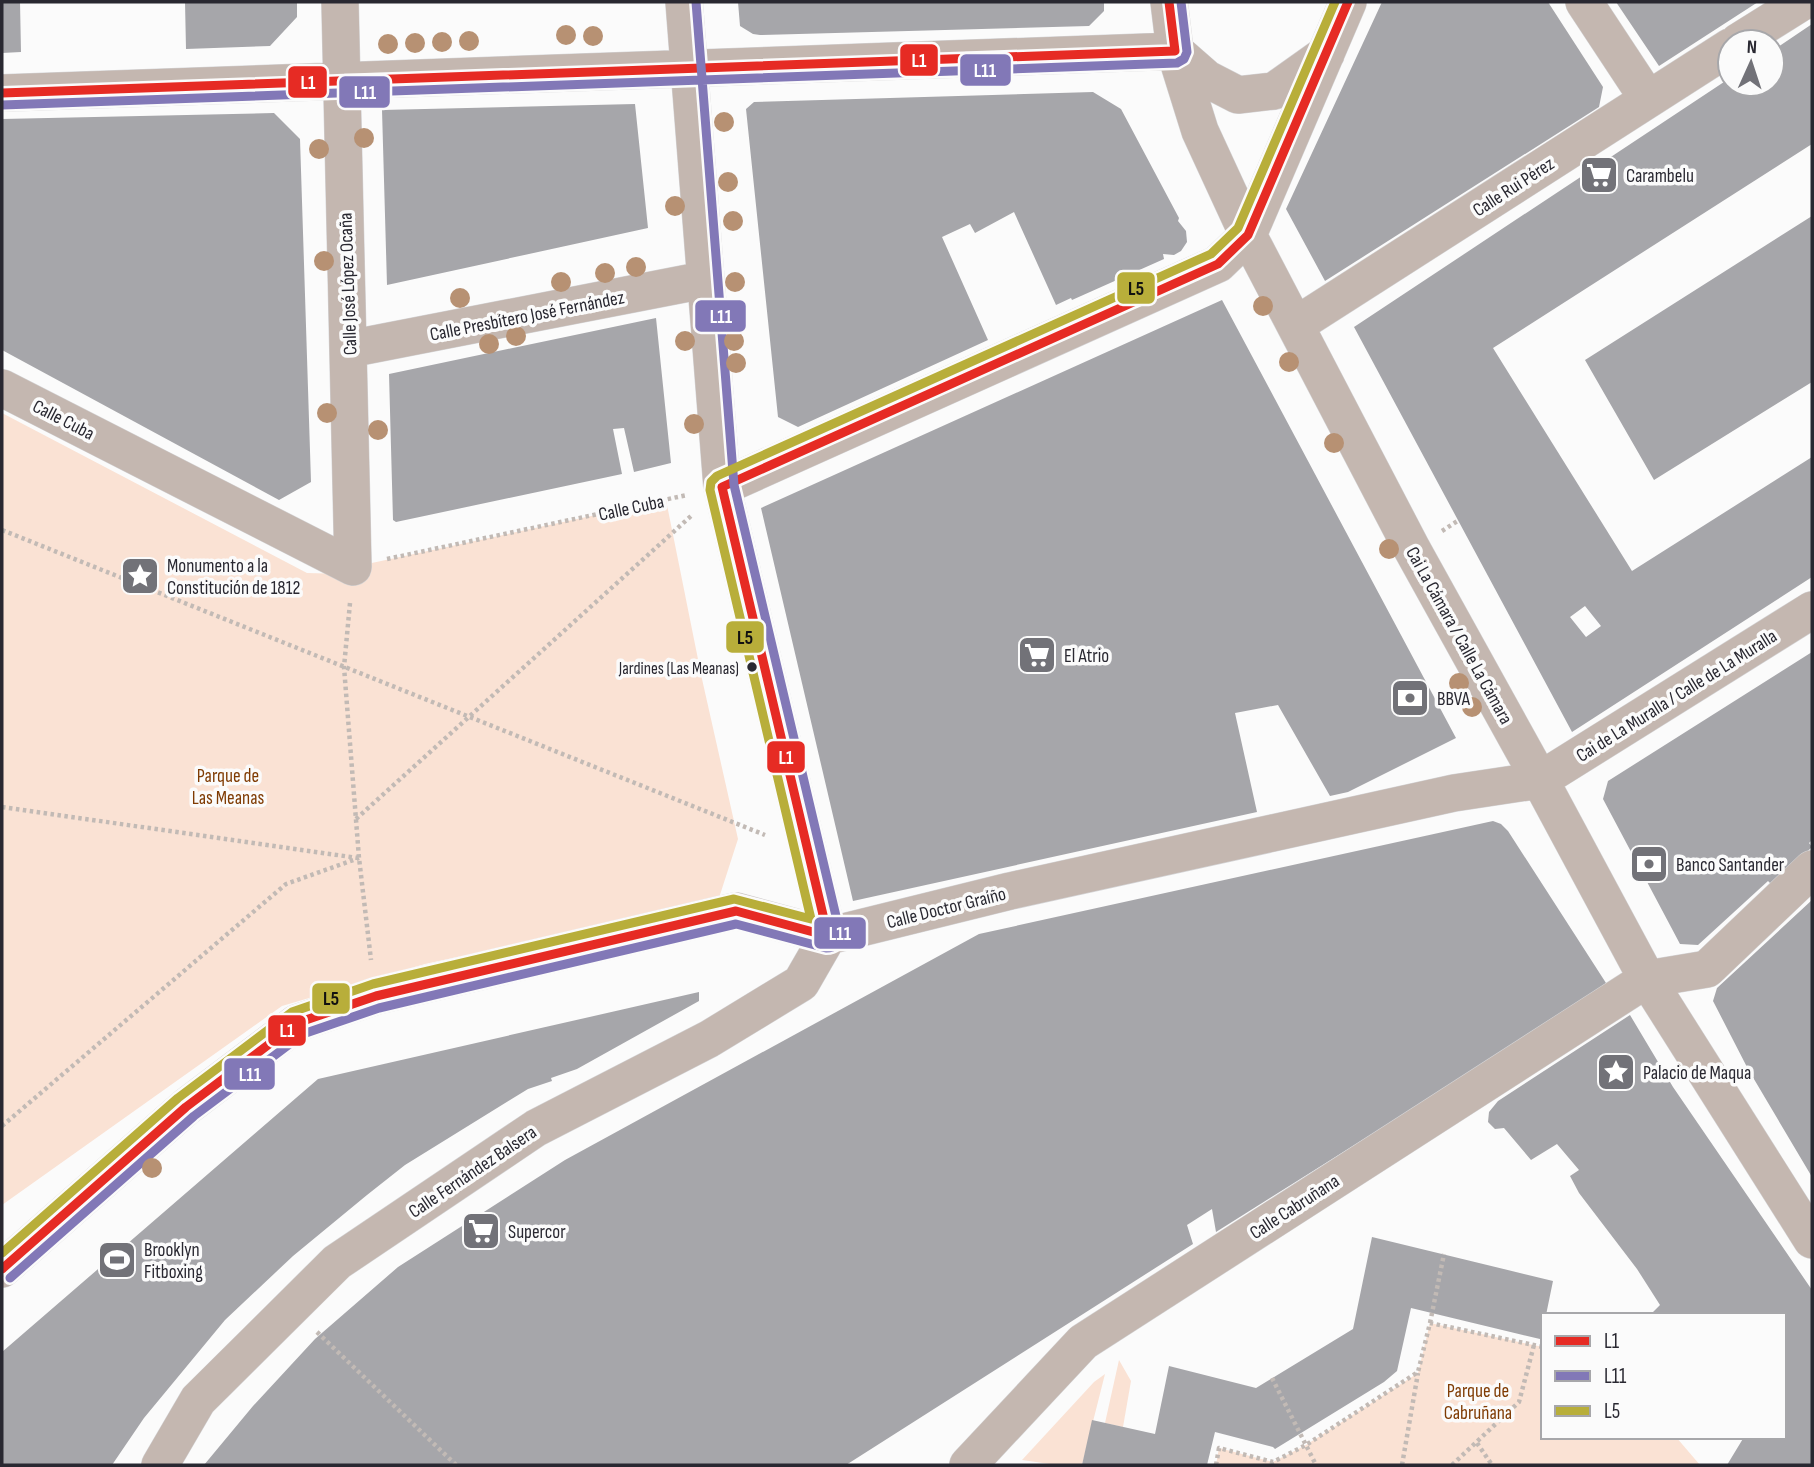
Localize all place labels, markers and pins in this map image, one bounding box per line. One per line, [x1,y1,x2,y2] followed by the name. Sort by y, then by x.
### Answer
[1578,154,1620,196] supermarket icon: Carambelu
[1626,165,1694,188] place label: Carambelu
[119,555,161,597] place icon: Monumento a la Constitución de 1812
[167,555,300,600] place label: Monumento a la Constitución de 1812
[1016,634,1058,676] supermarket icon: El Atrio
[1064,645,1109,668] place label: El Atrio
[618,659,739,679] place label: Jardines (Las Meanas)
[745,660,759,674] marker: Jardines (Las Meanas)
[1389,677,1431,719] bank icon: BBVA
[1437,688,1471,711] place label: BBVA
[1628,843,1670,885] bank icon: Banco Santander
[1676,854,1785,877] place label: Banco Santander
[1595,1051,1637,1093] place icon: Palacio de Maqua
[1643,1062,1751,1085] place label: Palacio de Maqua
[460,1210,502,1252] supermarket icon: Supercor
[508,1221,566,1244] place label: Supercor
[96,1239,138,1281] sports icon: Brooklyn Fitboxing
[144,1239,203,1284] place label: Brooklyn Fitboxing

